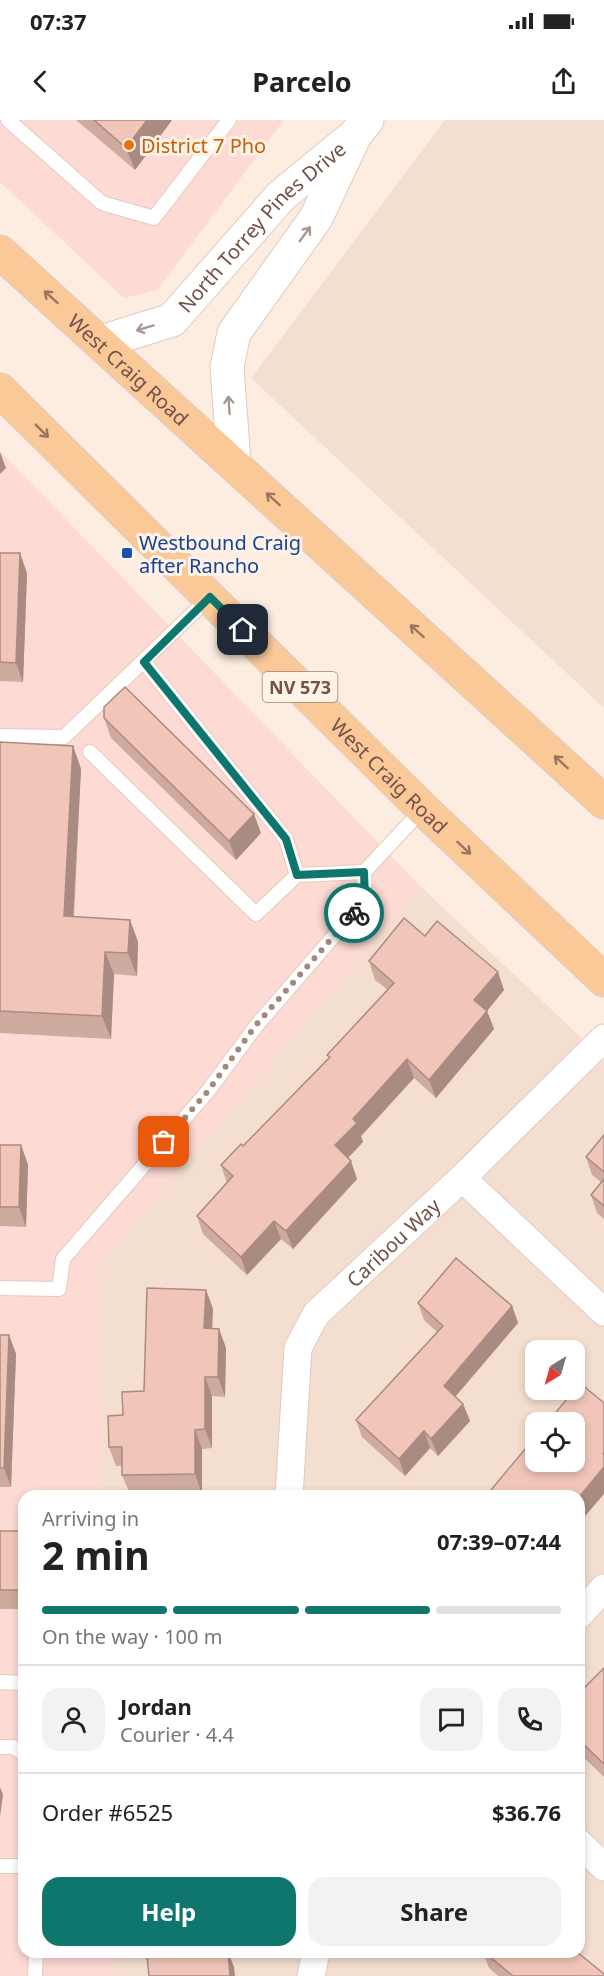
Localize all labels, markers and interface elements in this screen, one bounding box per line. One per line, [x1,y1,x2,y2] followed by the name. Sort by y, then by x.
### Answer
[30,6,87,36] text: 07:37
[252,63,352,100] text: Parcelo
[24,65,57,98] icon: back
[547,65,580,98] icon: share
[141,132,266,159] place label: District 7 Pho
[172,135,351,318] street label: North Torrey Pines Drive
[122,138,136,152] marker: District 7 Pho
[299,226,311,242] one-way arrow
[44,291,59,305] one-way arrow
[63,307,195,431] street label: West Craig Road
[136,323,155,334] one-way arrow
[224,395,235,415] one-way arrow
[34,423,49,438] one-way arrow
[266,492,281,506] one-way arrow
[139,529,301,579] place label: Westbound Craig after Rancho
[120,546,134,560] marker: Westbound Craig after Rancho
[217,604,268,655] pin
[226,613,259,646] icon: home
[410,624,425,638] one-way arrow
[262,672,338,702] road number: NV 573
[325,712,454,839] street label: West Craig Road
[554,755,569,769] one-way arrow
[457,841,472,855] one-way arrow
[324,883,384,943] courier
[338,897,371,930] icon: bike
[138,1116,189,1167] pin
[147,1125,180,1158] icon: bag
[340,1191,446,1293] street label: Caribou Way
[525,1340,585,1400] north arrow
[525,1340,585,1472] map controls
[525,1412,585,1472] button: locate
[42,1505,139,1532] text: Arriving in
[437,1526,561,1556] text: 07:39–07:44
[42,1528,149,1581] text: 2 min
[42,1623,222,1650] text: On the way · 100 m
[42,1688,105,1751] button: person
[420,1688,483,1751] button: chat
[498,1688,561,1751] button: phone
[120,1691,192,1721] text: Jordan
[120,1721,234,1748] text: Courier · 4.4
[42,1797,173,1827] text: Order #6525
[492,1797,561,1827] text: $36.76
[42,1877,296,1946] button: Help
[308,1877,561,1946] button: Share

